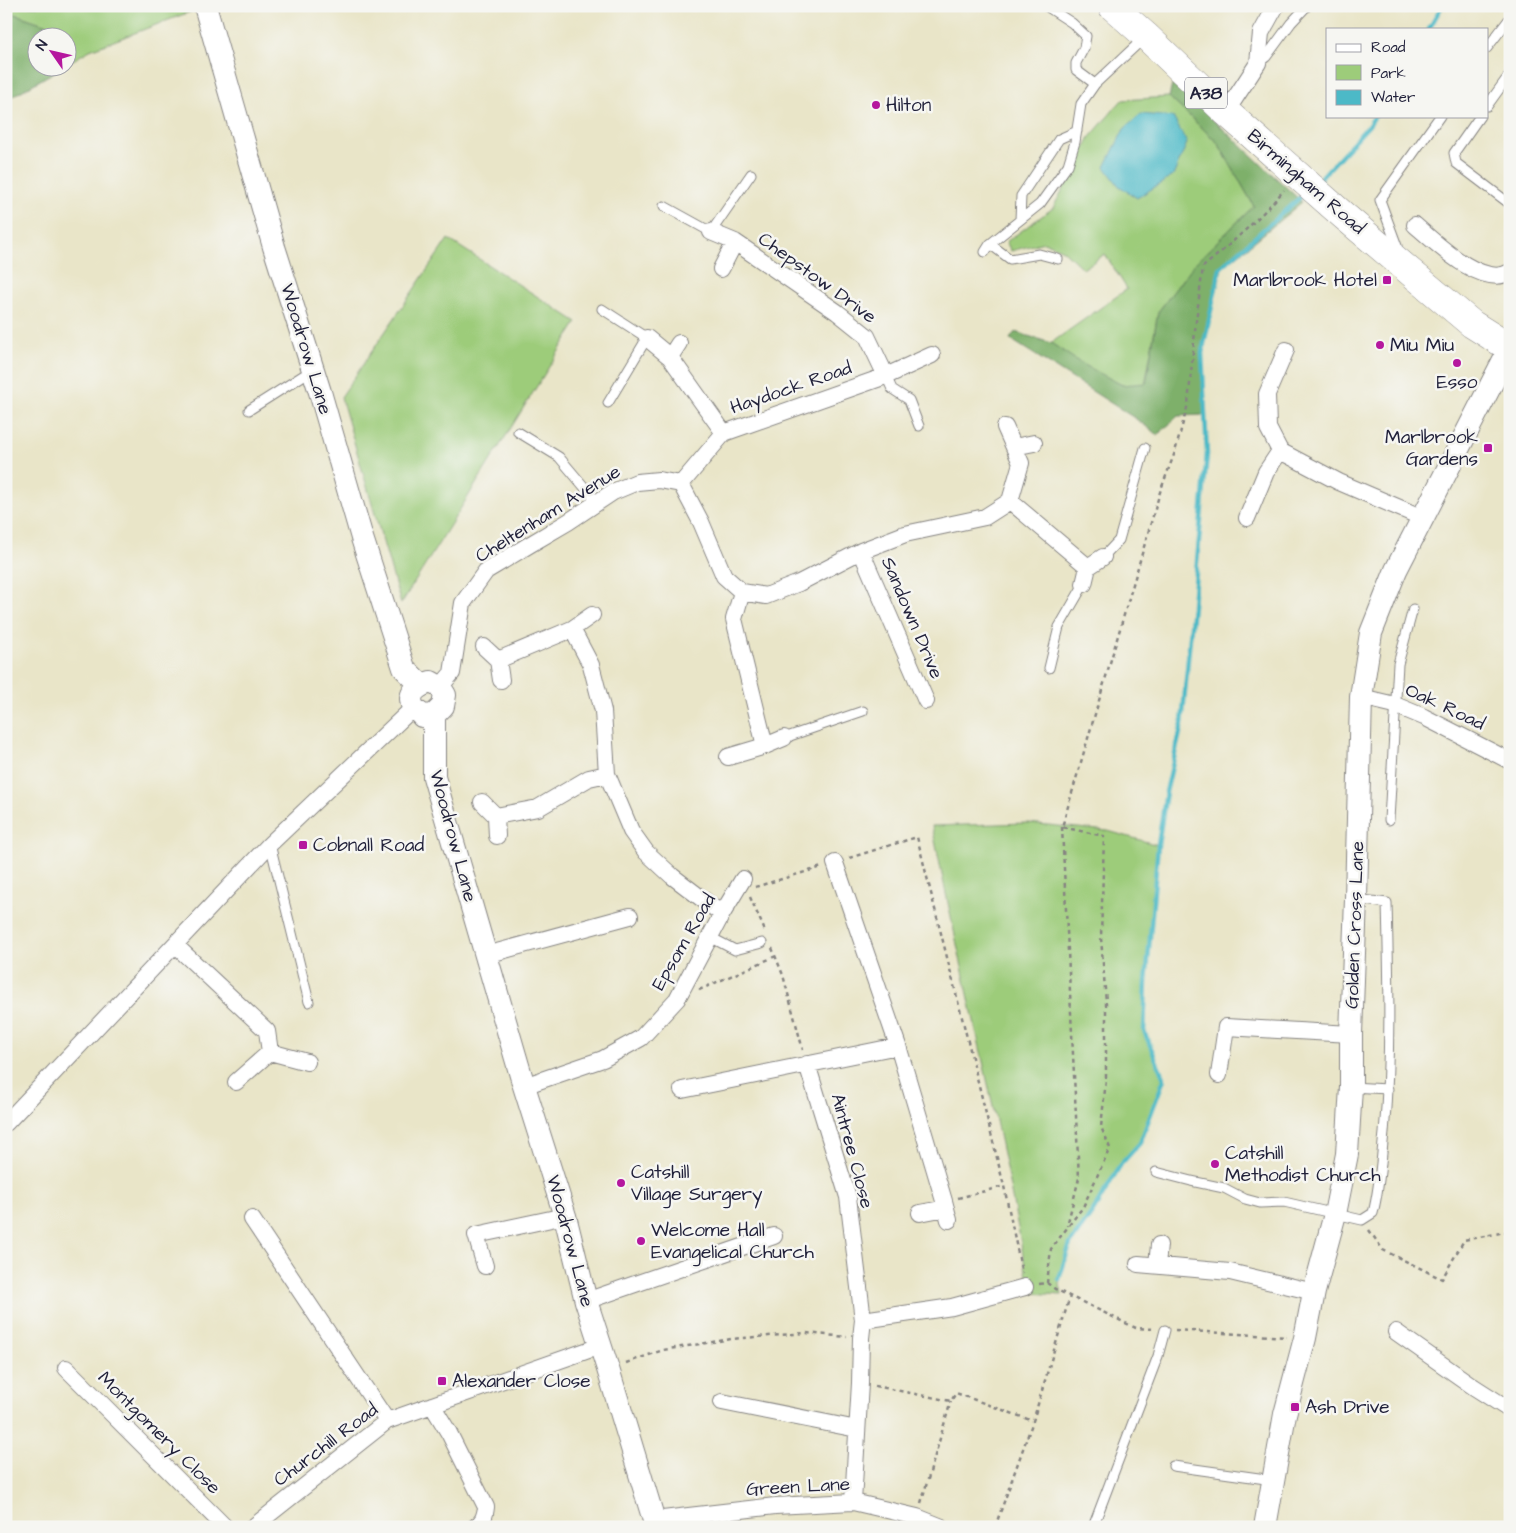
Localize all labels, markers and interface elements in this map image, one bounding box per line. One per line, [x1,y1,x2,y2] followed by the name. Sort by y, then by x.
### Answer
[28,28,78,78] north arrow
[1326,28,1488,118] legend
[31,36,53,55] text: N
[1371,37,1406,58] text: Road
[1371,63,1406,84] text: Park
[1185,78,1227,109] road number: A38
[1371,87,1415,108] text: Water
[886,92,931,119] place label: Hilton
[870,99,882,111] marker: Hilton
[1240,123,1371,242] street label: Birmingham Road
[752,226,882,330] street label: Chepstow Drive
[1233,267,1377,294] place label: Marlbrook Hotel
[1381,274,1393,286] marker: Marlbrook Hotel
[273,280,339,418] street label: Woodrow Lane
[1390,332,1454,359] place label: Miu Miu
[1374,339,1386,351] marker: Miu Miu
[727,354,856,422] street label: Haydock Road
[1451,357,1463,369] marker: Esso
[1436,369,1478,396] place label: Esso
[1385,424,1478,473] place label: Marlbrook Gardens
[1482,442,1494,454] marker: Marlbrook Gardens
[470,458,626,570] street label: Cheltenham Avenue
[874,553,950,683] street label: Sandown Drive
[1401,677,1490,737] street label: Oak Road
[422,767,484,905] street label: Woodrow Lane
[313,832,424,859] place label: Cobnall Road
[297,839,309,851] marker: Cobnall Road
[1339,841,1371,1009] street label: Golden Cross Lane
[645,888,723,996] street label: Epsom Road
[824,1091,880,1211] street label: Aintree Close
[1225,1140,1381,1189] place label: Catshill Methodist Church
[1209,1158,1221,1170] marker: Catshill Methodist Church
[631,1159,763,1209] place label: Catshill Village Surgery
[539,1172,601,1310] street label: Woodrow Lane
[615,1177,627,1189] marker: Catshill Village Surgery
[651,1217,815,1267] place label: Welcome Hall Evangelical Church
[635,1235,647,1247] marker: Welcome Hall Evangelical Church
[91,1365,227,1501] street label: Montgomery Close
[452,1368,591,1395] place label: Alexander Close
[436,1375,448,1387] marker: Alexander Close
[1305,1394,1390,1421] place label: Ash Drive
[268,1397,384,1493] street label: Churchill Road
[1289,1401,1301,1413] marker: Ash Drive
[745,1471,851,1503] street label: Green Lane

